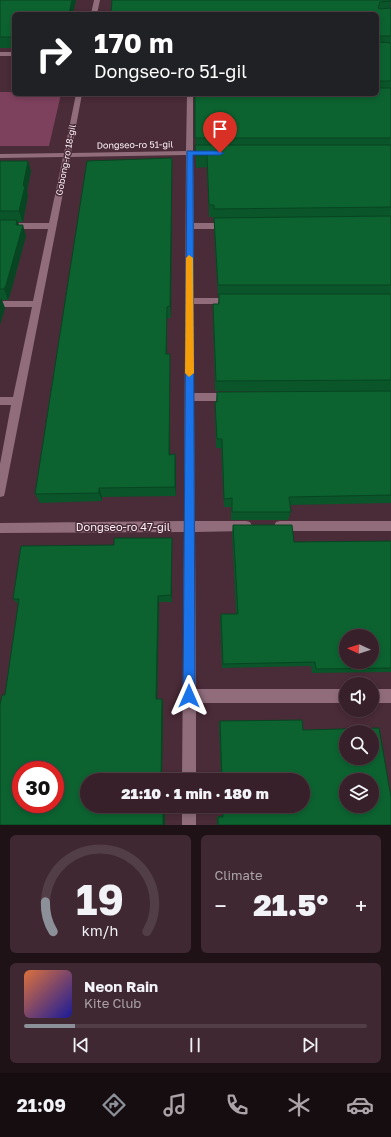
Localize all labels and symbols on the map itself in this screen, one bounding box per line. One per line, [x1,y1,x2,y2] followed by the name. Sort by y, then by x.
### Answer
[203,112,237,153] pin
[53,123,78,196] street label: Gobong-ro 18-gil
[97,138,173,151] street label: Dongseo-ro 51-gil
[76,520,171,533] street label: Dongseo-ro 47-gil
[339,629,379,669] north arrow
[168,675,210,717] position arrow
[12,761,64,813] speed limit sign: 30

